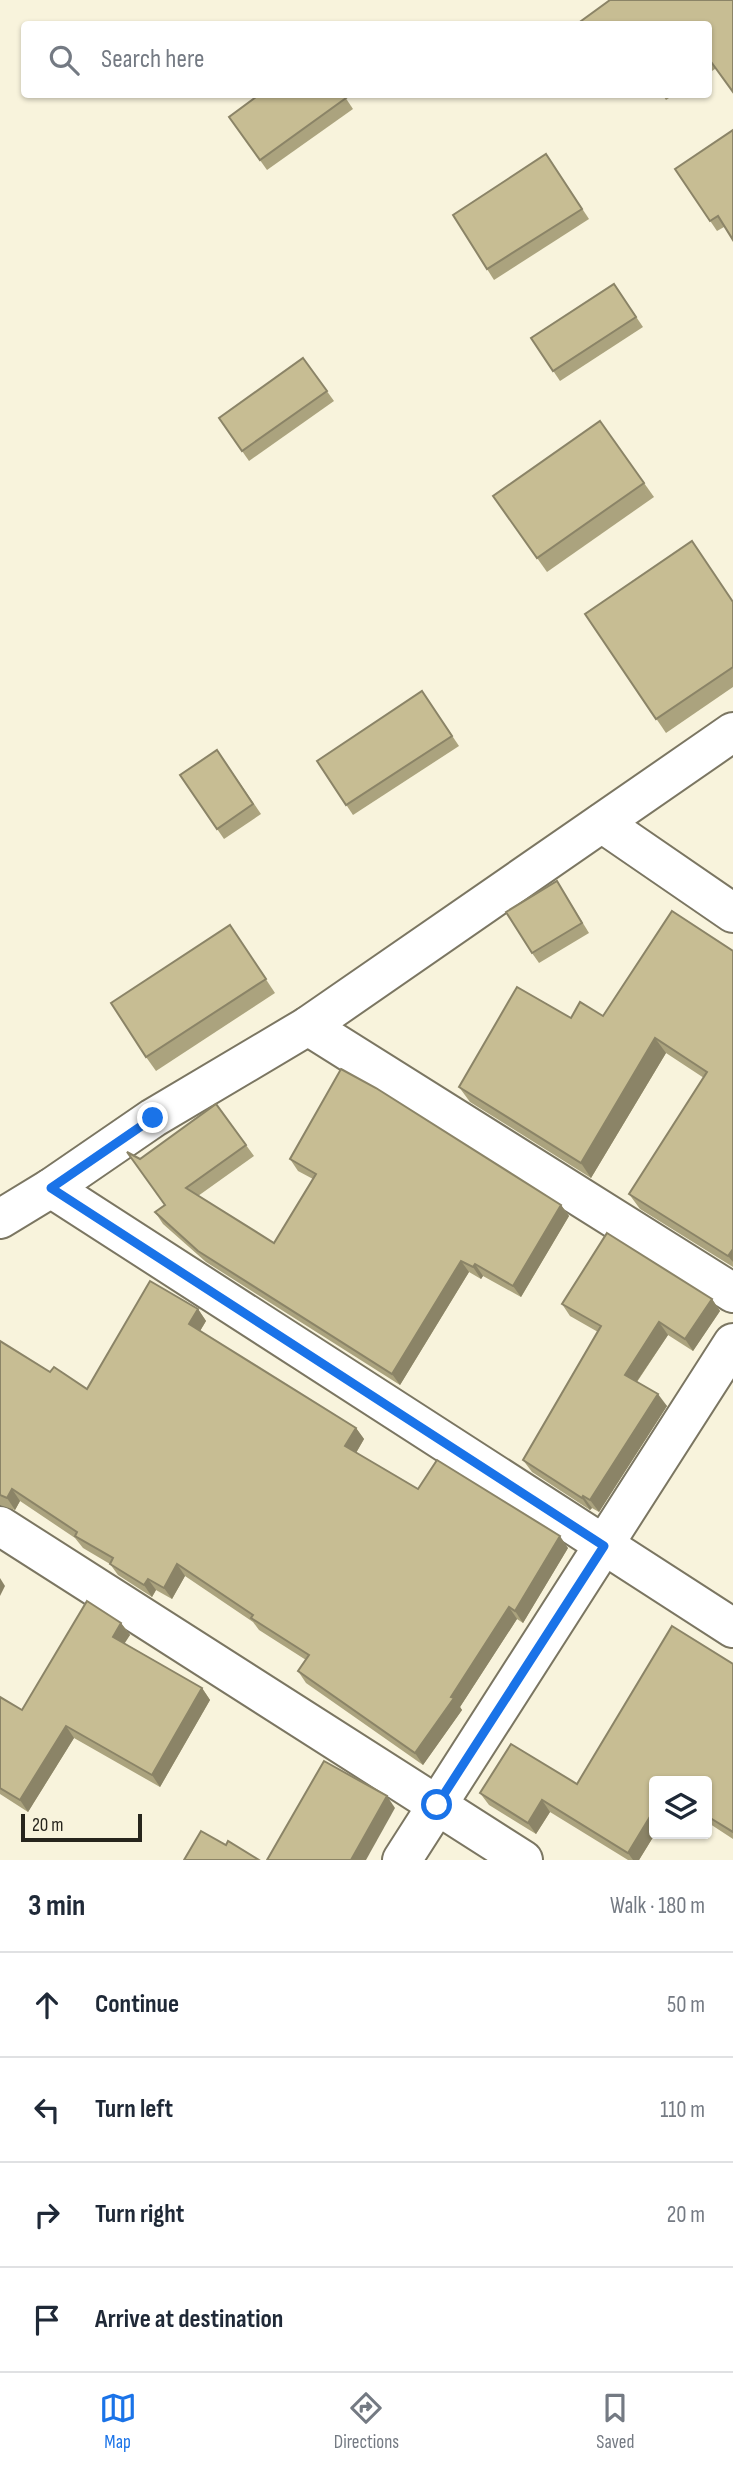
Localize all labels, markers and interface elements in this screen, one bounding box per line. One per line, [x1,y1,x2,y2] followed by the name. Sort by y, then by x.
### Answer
[21,21,712,98] search box
[45,41,83,79] icon: search
[101,44,204,75] text: Search here
[137,1102,168,1133] route end
[649,1776,712,1839] map controls
[649,1776,712,1839] button: layers
[421,1789,452,1820] route start
[21,1811,142,1843] scale bar
[32,1814,64,1837] text: 20 m
[28,1888,85,1924] text: 3 min
[610,1892,705,1920] text: Walk · 180 m
[28,1986,66,2024] icon: ahead
[95,1989,179,2020] text: Continue
[667,1991,705,2019] text: 50 m
[28,2091,66,2129] icon: left
[95,2094,173,2125] text: Turn left
[660,2096,705,2124] text: 110 m
[28,2196,66,2234] icon: right
[95,2199,184,2230] text: Turn right
[667,2201,705,2229] text: 20 m
[28,2301,66,2339] icon: arrive
[95,2304,283,2335] text: Arrive at destination
[99,2389,137,2454] tab: Map
[334,2389,399,2454] tab: Directions
[596,2389,634,2454] tab: Saved

